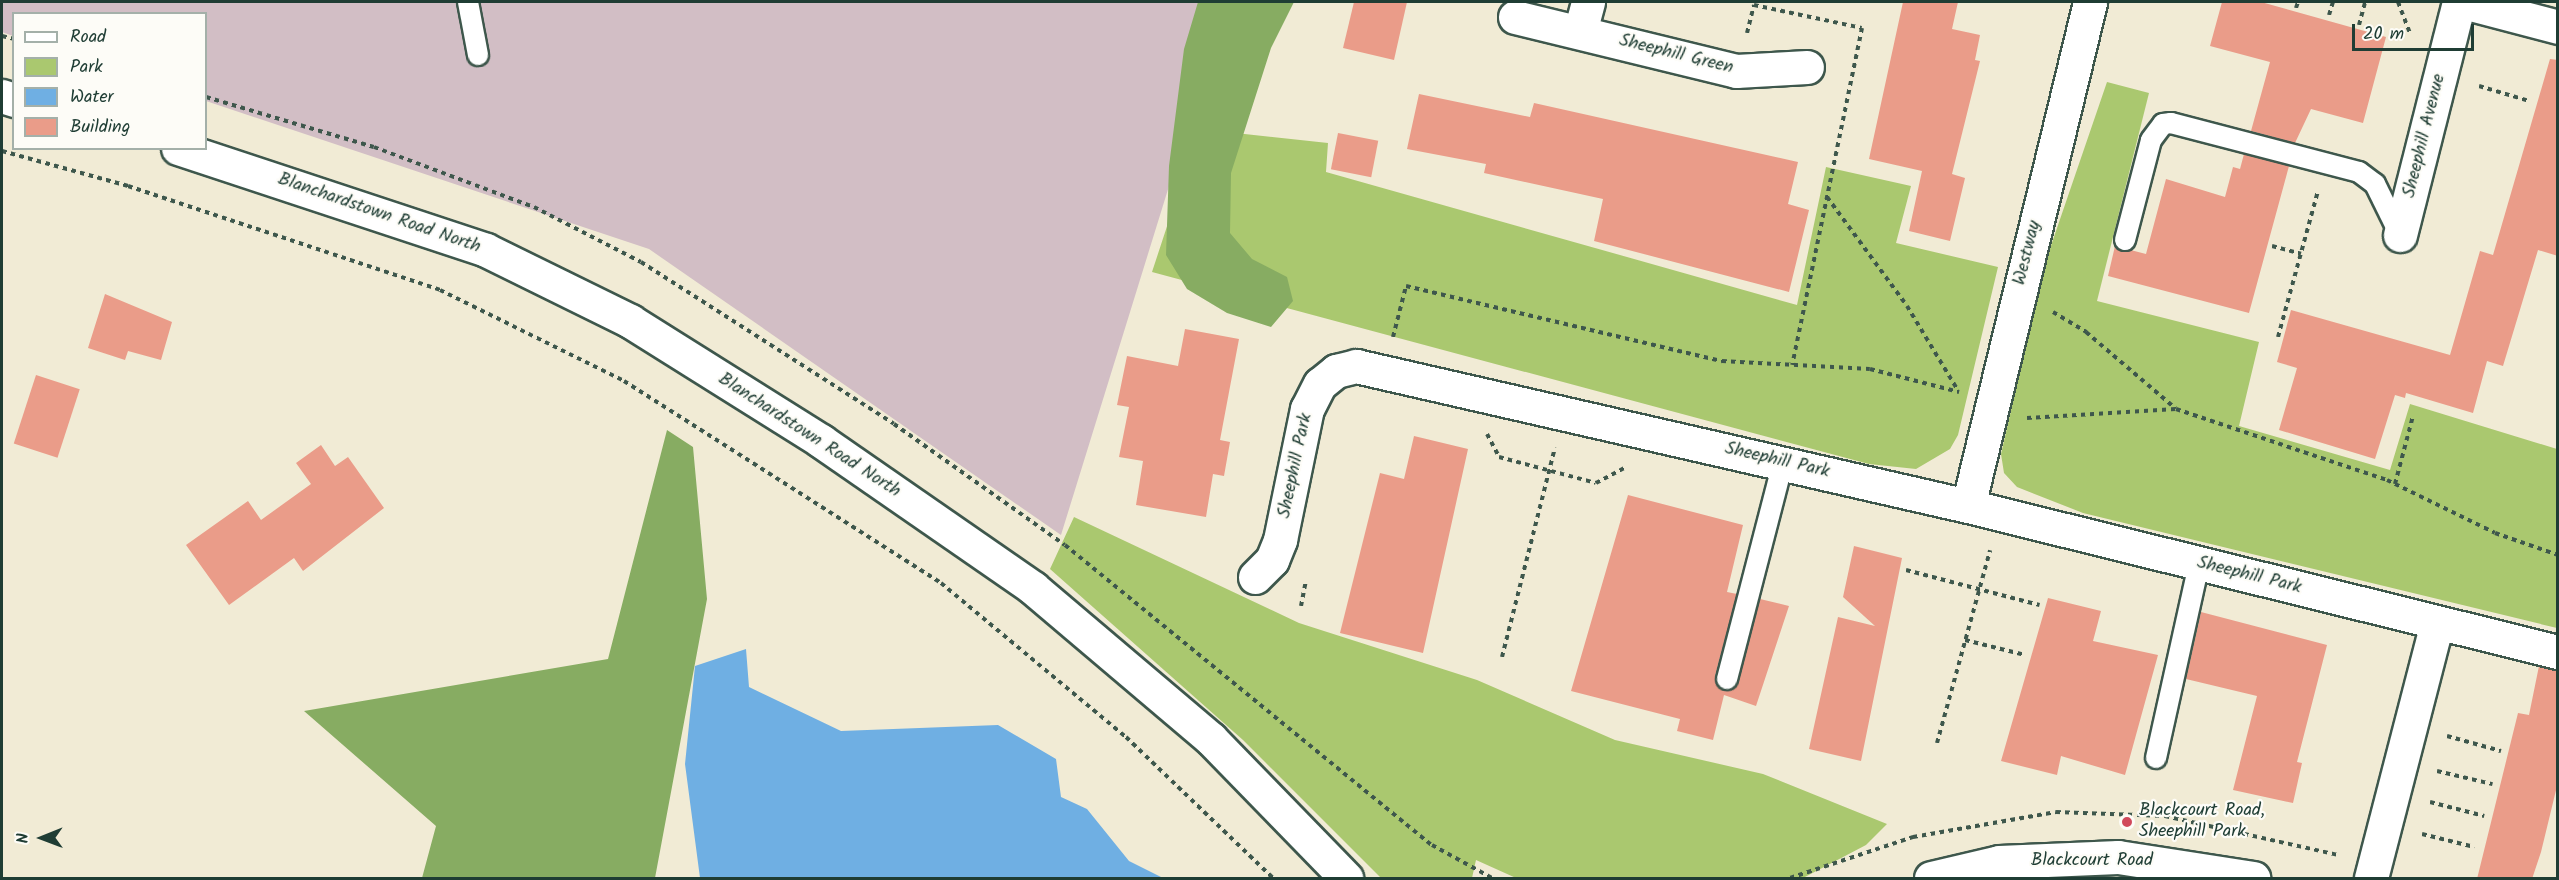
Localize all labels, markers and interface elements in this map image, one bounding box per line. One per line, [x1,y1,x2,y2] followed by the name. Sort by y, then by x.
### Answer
[12,12,207,150] legend
[2355,12,2476,50] scale bar
[2363,20,2404,49] text: 20 m
[70,23,106,52] text: Road
[1617,30,1735,80] street label: Sheephill Green
[70,53,103,82] text: Park
[2399,72,2451,200] street label: Sheephill Avenue
[70,83,114,112] text: Water
[70,113,130,142] text: Building
[275,169,483,259] street label: Blanchardstown Road North
[2010,218,2046,288] street label: Westway
[714,369,904,503] street label: Blanchardstown Road North
[1274,412,1318,520] street label: Sheephill Park
[1723,438,1831,484] street label: Sheephill Park
[2195,553,2303,599] street label: Sheephill Park
[2139,801,2265,844] place label: Blackcourt Road, Sheephill Park
[12,808,72,868] north arrow
[2120,815,2134,829] marker: Blackcourt Road, Sheephill Park
[11,833,36,844] text: N
[2031,850,2153,872] street label: Blackcourt Road

